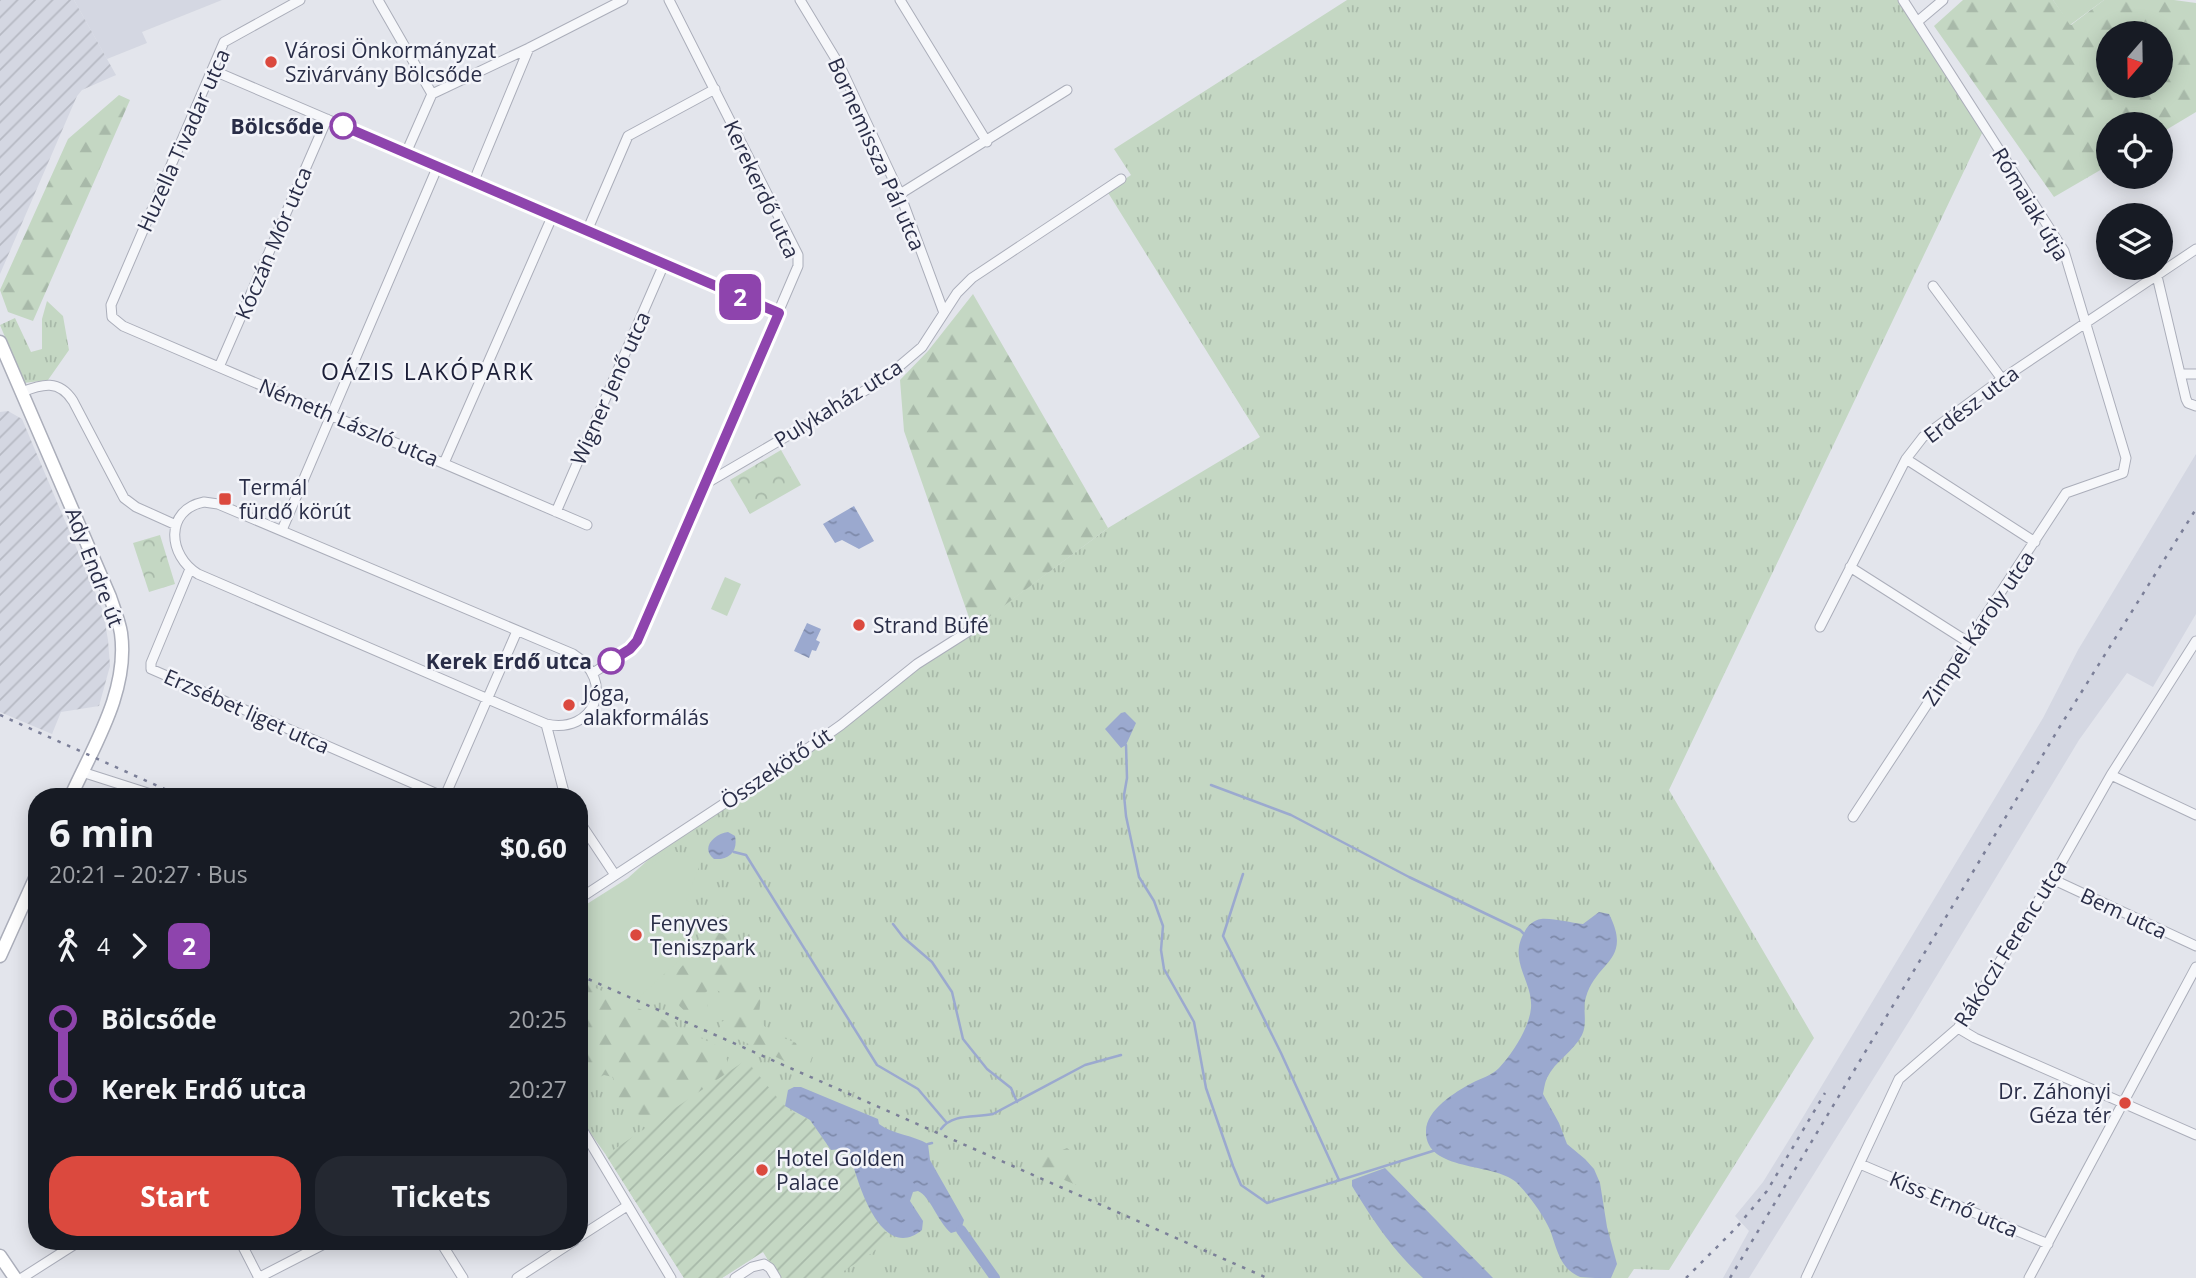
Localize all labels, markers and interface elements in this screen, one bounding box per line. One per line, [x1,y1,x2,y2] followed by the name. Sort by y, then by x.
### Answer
[2096,21,2174,98] north arrow
[2096,21,2173,280] map controls
[285,36,496,88] place label: Városi Önkormányzat Szivárvány Bölcsőde
[130,44,236,236] street label: Huzella Tivadar utca
[822,53,932,255] street label: Bornemissza Pál utca
[263,54,279,70] marker: Városi Önkormányzat Szivárvány Bölcsőde
[231,112,324,140] place label: Bölcsőde
[2096,112,2173,189] button: locate
[330,113,356,139] marker: Bölcsőde
[718,115,806,263] street label: Kerekerdő utca
[1986,142,2076,266] street label: Rómaiak útja
[228,162,318,324] street label: Kóczán Mór utca
[2096,203,2173,280] button: layers
[717,274,763,320] line badge: 2
[733,280,747,313] text: 2
[564,307,656,469] street label: Wigner Jenő utca
[769,352,907,454] street label: Pulykaház utca
[321,355,535,387] district label: OÁZIS LAKÓPARK
[1918,359,2024,449] street label: Erdész utca
[255,371,443,473] street label: Németh László utca
[239,473,351,525] place label: Termál fürdő körút
[217,491,233,507] marker: Termál fürdő körút
[59,503,131,631] street label: Ady Endre út
[1916,545,2040,711] street label: Zimpel Károly utca
[873,611,989,639] place label: Strand Büfé
[851,617,867,633] marker: Strand Büfé
[426,647,592,675] place label: Kerek Erdő utca
[598,648,624,674] marker: Kerek Erdő utca
[160,662,334,760] street label: Erzsébet liget utca
[581,679,709,731] place label: Jóga, alakformálás
[561,697,577,713] marker: Jóga, alakformálás
[715,721,837,815] street label: Összekötő út
[49,806,154,858] text: 6 min
[500,830,567,866] text: $0.60
[1947,854,2073,1032] street label: Rákóczi Ferenc utca
[49,858,248,890] text: 20:21 – 20:27 · Bus
[2076,881,2172,945] street label: Bem utca
[650,909,756,961] place label: Fenyves Teniszpark
[49,927,87,965] icon: walk
[120,927,158,965] icon: forward
[628,927,644,943] marker: Fenyves Teniszpark
[182,929,196,962] text: 2
[97,930,110,962] text: 4
[101,1001,217,1037] text: Bölcsőde
[508,1003,567,1035] text: 20:25
[101,1071,307,1107] text: Kerek Erdő utca
[508,1073,567,1105] text: 20:27
[1998,1077,2111,1129] place label: Dr. Záhonyi Géza tér
[2117,1095,2133,1111] marker: Dr. Záhonyi Géza tér
[776,1144,905,1196] place label: Hotel Golden Palace
[49,1156,301,1236] button: Start
[315,1156,567,1236] button: Tickets
[754,1162,770,1178] marker: Hotel Golden Palace
[1885,1164,2023,1244] street label: Kiss Ernő utca

